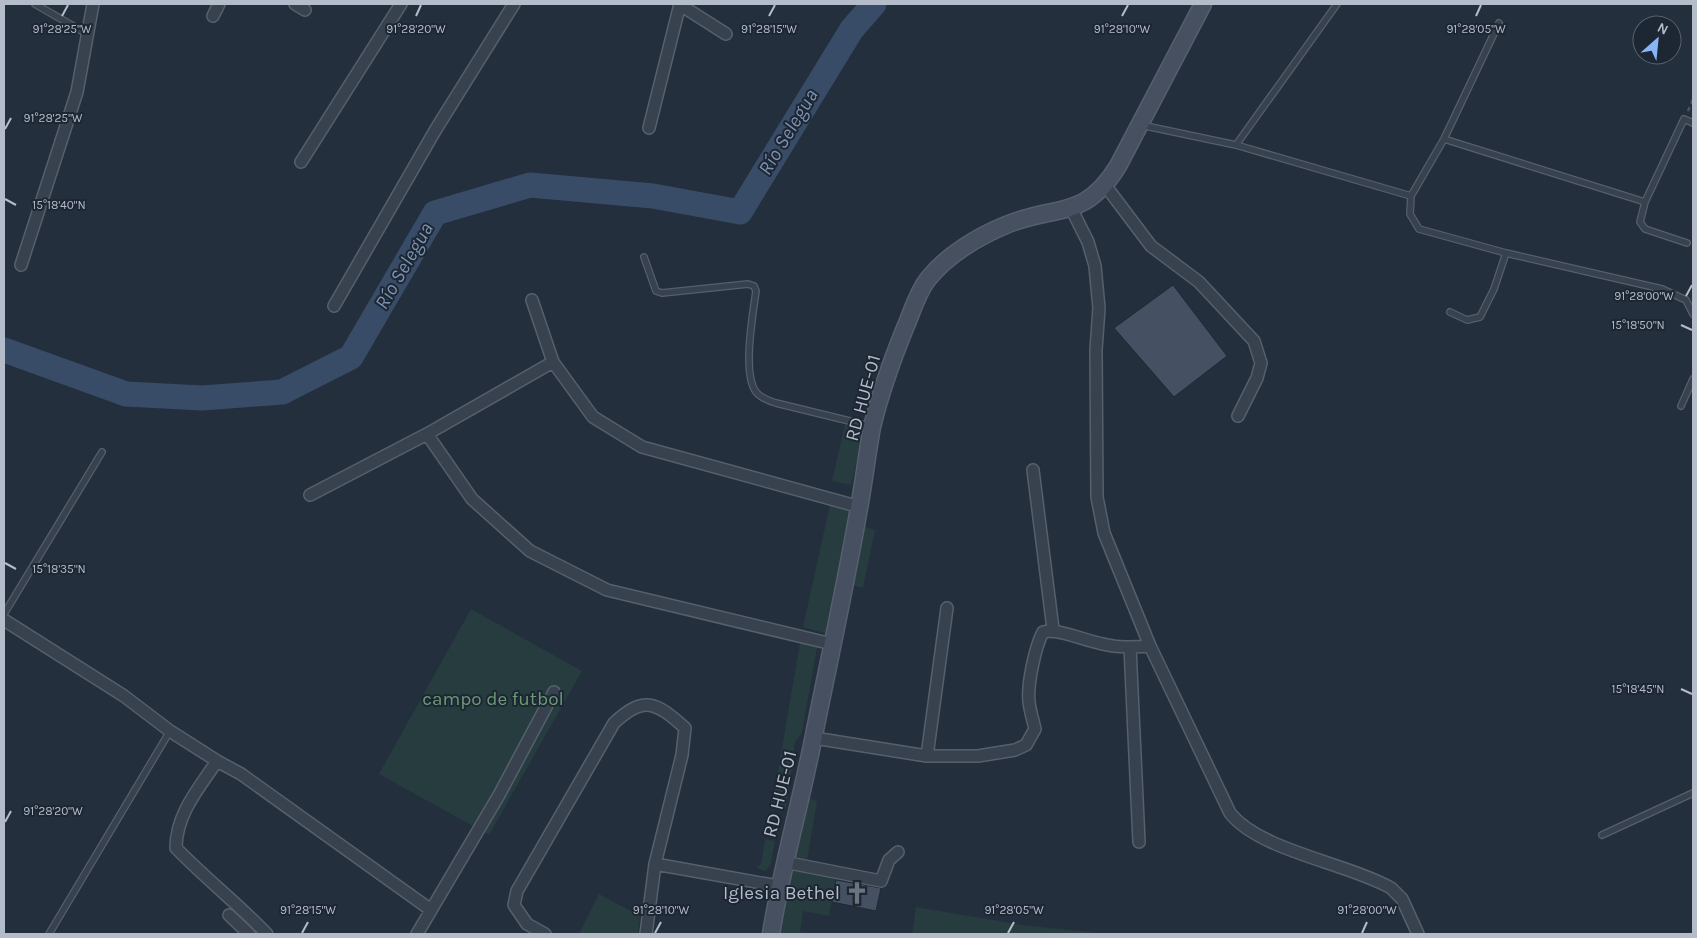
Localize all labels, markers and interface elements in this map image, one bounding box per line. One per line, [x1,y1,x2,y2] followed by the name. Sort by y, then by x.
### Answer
[1632,15,1682,65] north arrow
[1654,19,1671,39] text: N
[32,22,92,36] text: 91°28'25"W
[386,22,446,36] text: 91°28'20"W
[741,22,797,36] text: 91°28'15"W
[1094,22,1150,36] text: 91°28'10"W
[1446,22,1506,36] text: 91°28'05"W
[753,85,823,179] water label: Río Selegua
[23,111,83,125] text: 91°28'25"W
[32,198,86,212] text: 15°18'40"N
[370,219,438,313] water label: Río Selegua
[1614,289,1674,303] text: 91°28'00"W
[1611,318,1665,332] text: 15°18'50"N
[841,352,885,444] street label: RD HUE-01
[32,562,86,576] text: 15°18'35"N
[1611,682,1665,696] text: 15°18'45"N
[422,688,564,710] park label: campo de futbol
[759,748,801,840] street label: RD HUE-01
[23,804,83,818] text: 91°28'20"W
[844,880,870,906] church icon: Iglesia Bethel
[723,882,840,904] place label: Iglesia Bethel
[280,903,336,917] text: 91°28'15"W
[633,903,689,917] text: 91°28'10"W
[984,903,1044,917] text: 91°28'05"W
[1337,903,1397,917] text: 91°28'00"W

